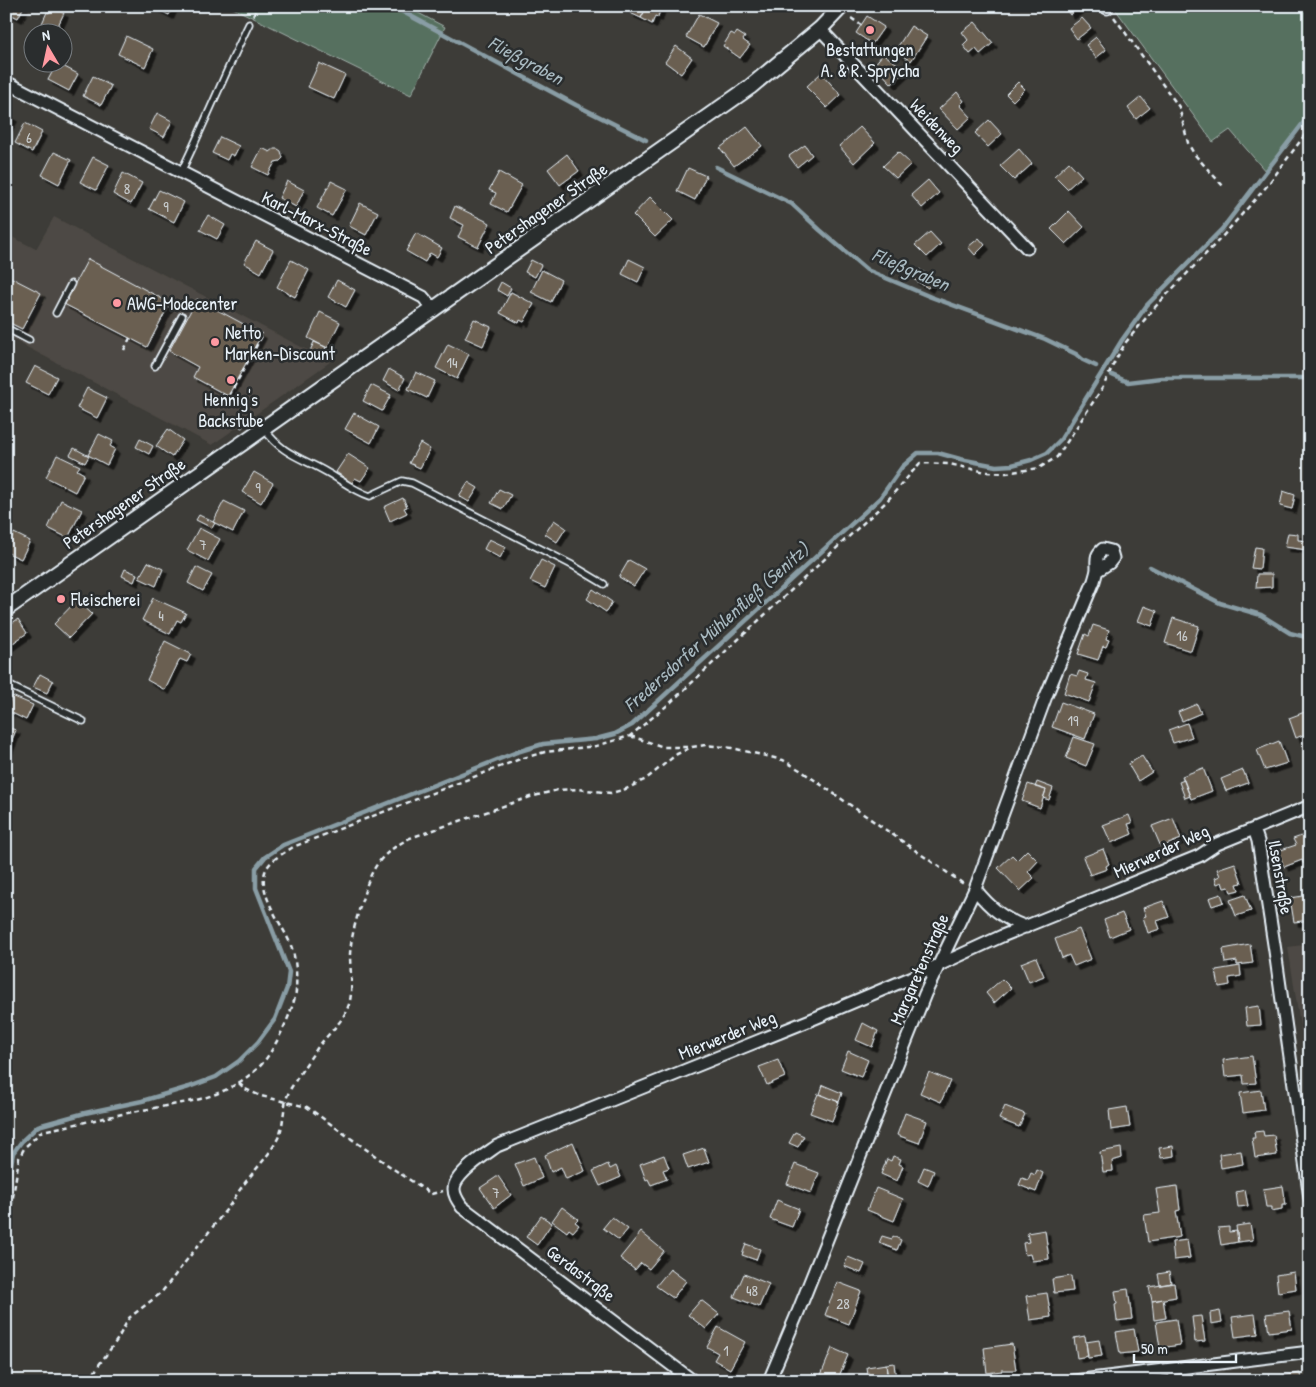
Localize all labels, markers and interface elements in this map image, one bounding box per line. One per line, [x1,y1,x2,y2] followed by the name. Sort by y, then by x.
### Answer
[22,22,72,72] north arrow
[864,24,876,36] marker: Bestattungen A. & R. Sprycha
[41,25,52,45] text: N
[484,29,569,91] water label: Fließgraben
[821,37,919,83] place label: Bestattungen A. & R. Sprycha
[904,93,970,159] street label: Weidenweg
[26,127,32,148] house number: 6
[480,156,612,260] street label: Petershagener Straße
[124,178,130,199] house number: 8
[258,184,376,262] street label: Karl-Marx-Straße
[163,196,169,217] house number: 9
[869,241,955,297] water label: Fließgraben
[127,291,238,316] place label: AWG-Modecenter
[111,297,123,309] marker: AWG-Modecenter
[225,320,336,366] place label: Netto Marken-Discount
[209,336,221,348] marker: Netto Marken-Discount
[446,352,458,373] house number: 14
[225,374,237,386] marker: Hennig's Backstube
[198,387,264,433] place label: Hennig's Backstube
[58,451,190,555] street label: Petershagener Straße
[255,477,261,498] house number: 9
[199,534,207,555] house number: 7
[618,535,816,717] water label: Fredersdorfer Mühlenfließ (Senitz)
[70,587,141,612] place label: Fleischerei
[55,593,67,605] marker: Fleischerei
[158,605,164,626] house number: 4
[1176,625,1188,646] house number: 16
[1068,710,1079,731] house number: 19
[1109,818,1213,884] street label: Mierwerder Weg
[1262,838,1300,916] street label: Ilsenstraße
[883,909,955,1029] street label: Margaretenstraße
[675,1004,779,1066] street label: Mierwerder Weg
[492,1182,500,1203] house number: 7
[541,1239,621,1307] street label: Gerdastraße
[746,1280,758,1301] house number: 48
[836,1293,850,1314] house number: 28
[1134,1332,1236,1364] scale bar
[1141,1338,1168,1359] text: 50 m
[723,1340,729,1361] house number: 1

